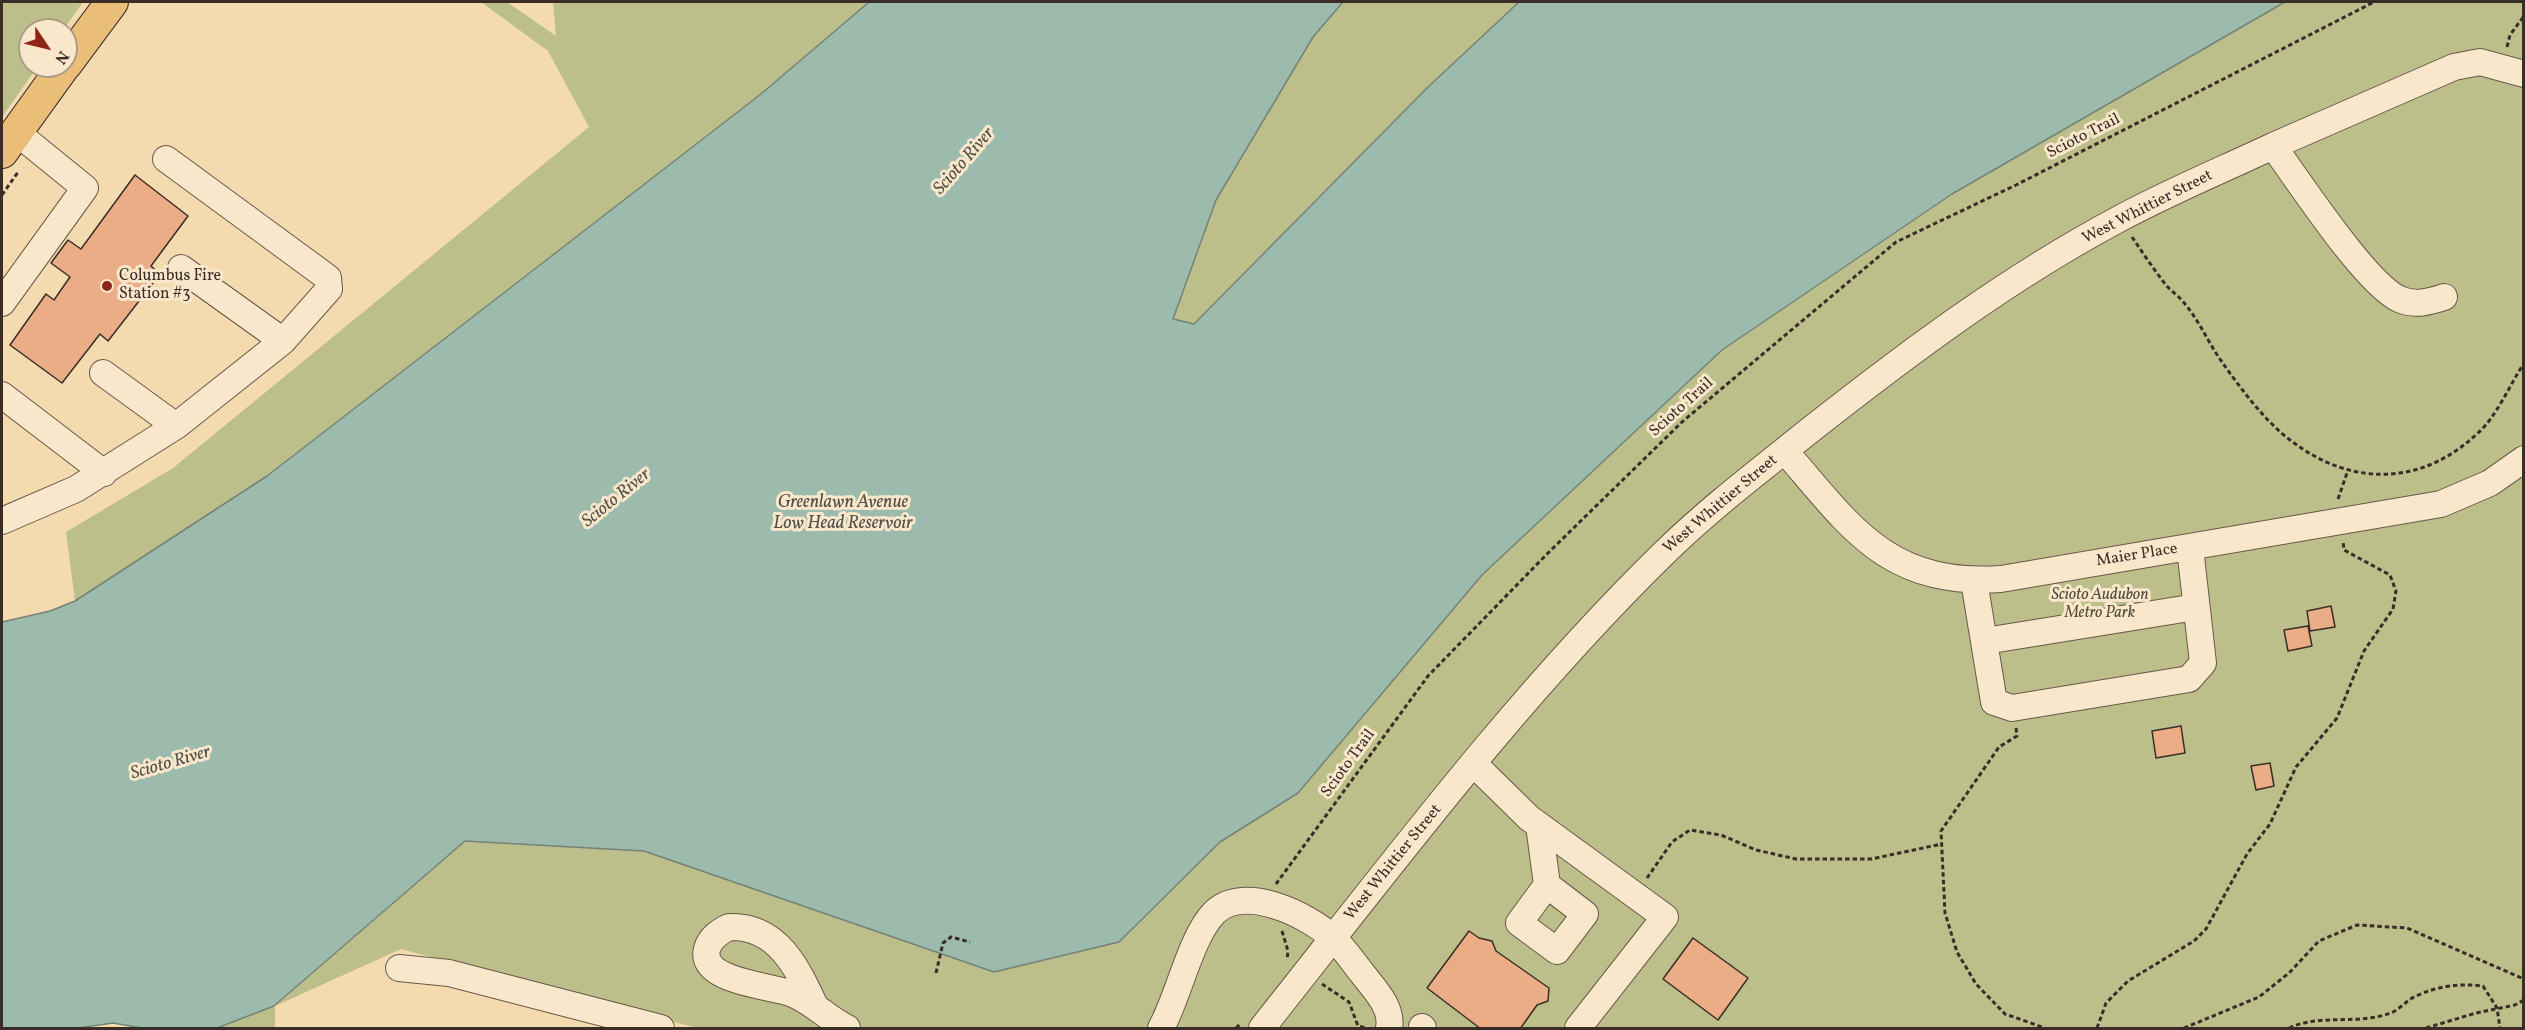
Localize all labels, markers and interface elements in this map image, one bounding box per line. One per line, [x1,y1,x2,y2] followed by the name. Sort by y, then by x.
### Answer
[18,18,78,78] north arrow
[49,46,73,68] text: N
[2044,110,2124,164] street label: Scioto Trail
[930,124,1000,200] water label: Scioto River
[2080,167,2216,249] street label: West Whittier Street
[119,267,221,305] place label: Columbus Fire Station #3
[100,279,114,293] marker: Columbus Fire Station #3
[1646,374,1718,442] street label: Scioto Trail
[1660,452,1782,558] street label: West Whittier Street
[578,465,656,533] water label: Scioto River
[773,493,913,536] water label: Greenlawn Avenue Low Head Reservoir
[2095,540,2179,572] street label: Maier Place
[2052,586,2148,624] park label: Scioto Audubon Metro Park
[1318,726,1380,802] street label: Scioto Trail
[129,742,213,786] water label: Scioto River
[1341,801,1447,925] street label: West Whittier Street

